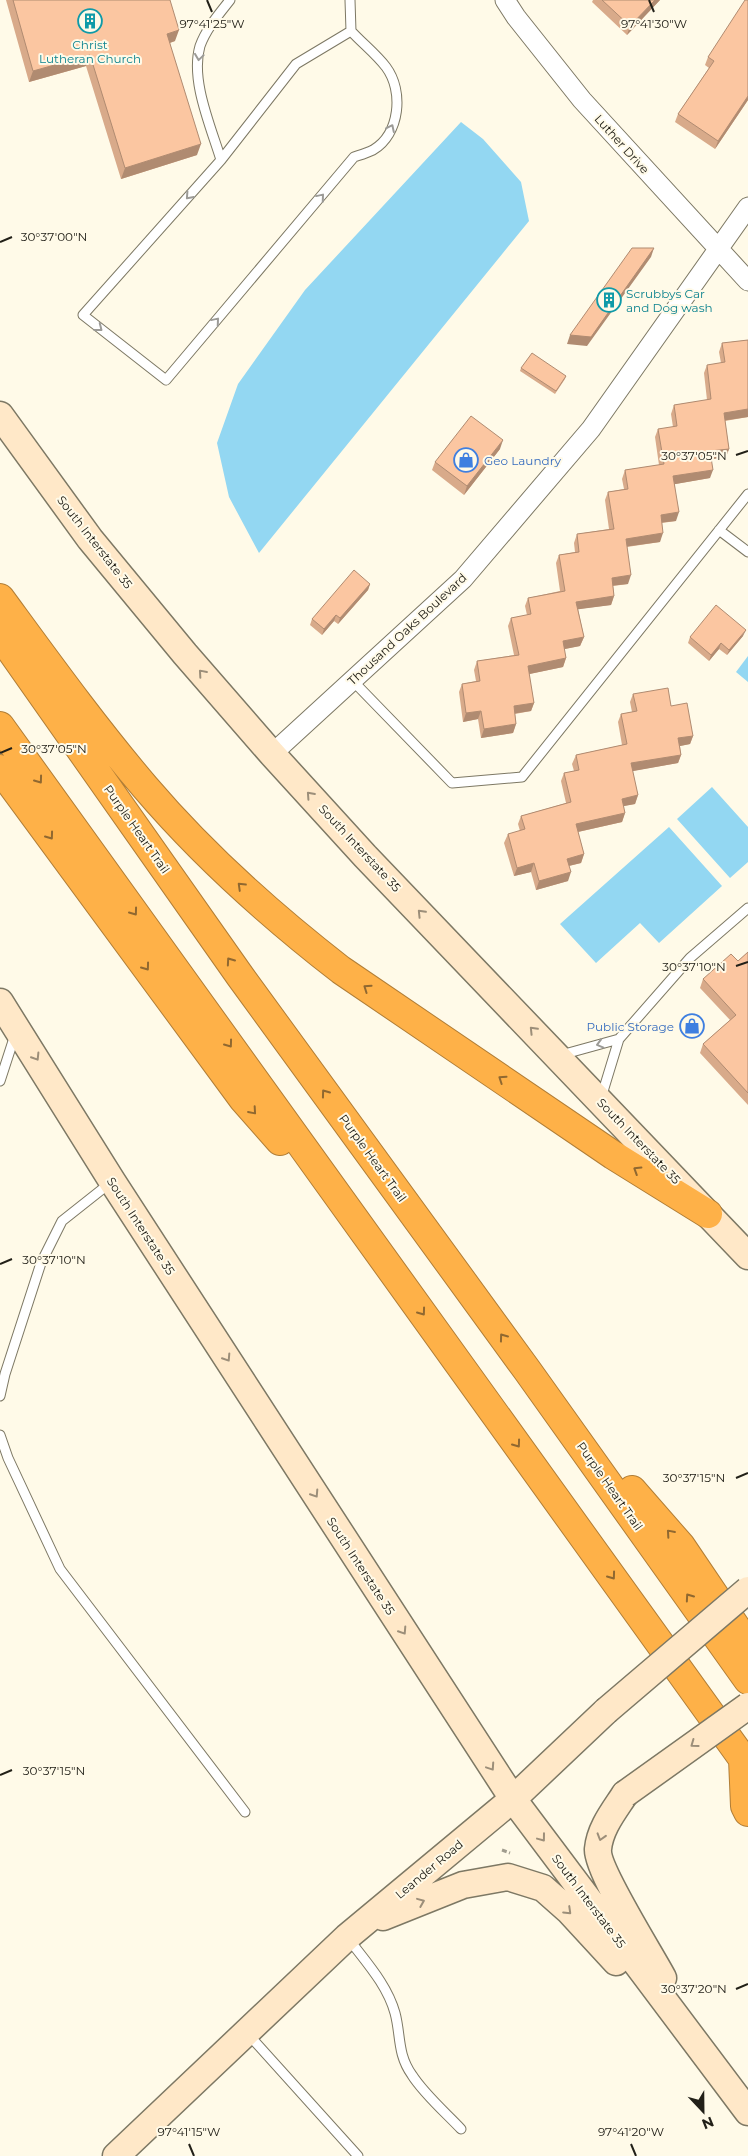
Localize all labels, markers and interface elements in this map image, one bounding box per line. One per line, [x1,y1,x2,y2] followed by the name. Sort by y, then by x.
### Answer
[77,8,103,34] building icon: Christ Lutheran Church
[180,16,244,31] text: 97°41'25"W
[621,16,687,31] text: 97°41'30"W
[39,37,141,66] place label: Christ Lutheran Church
[194,54,205,62] one-way arrow
[591,111,653,177] street label: Luther Drive
[384,124,395,133] one-way arrow
[186,191,195,200] one-way arrow
[315,194,323,203] one-way arrow
[21,229,87,244] text: 30°37'00"N
[626,286,713,315] place label: Scrubbys Car and Dog wash
[596,287,622,313] building icon: Scrubbys Car and Dog wash
[210,318,218,327] one-way arrow
[93,322,102,330] one-way arrow
[453,447,479,473] shop icon: Geo Laundry
[661,448,727,463] text: 30°37'05"N
[484,453,561,468] place label: Geo Laundry
[54,493,136,592] street label: South Interstate 35
[344,570,470,688] street label: Thousand Oaks Boulevard
[199,669,208,678] one-way arrow
[21,741,87,756] text: 30°37'05"N
[33,774,42,784] one-way arrow
[101,782,173,876] street label: Purple Heart Trail
[306,791,315,800] one-way arrow
[316,801,404,895] street label: South Interstate 35
[44,830,52,839] one-way arrow
[238,883,247,892] one-way arrow
[128,906,137,916] one-way arrow
[418,909,427,918] one-way arrow
[227,958,235,967] one-way arrow
[662,959,726,974] text: 30°37'10"N
[140,961,149,971] one-way arrow
[364,985,373,994] one-way arrow
[679,1013,705,1039] shop icon: Public Storage
[586,1019,674,1034] place label: Public Storage
[530,1027,539,1036] one-way arrow
[223,1038,232,1047] one-way arrow
[597,1039,605,1049] one-way arrow
[30,1052,39,1061] one-way arrow
[498,1076,507,1085] one-way arrow
[322,1089,331,1099] one-way arrow
[594,1095,684,1187] street label: South Interstate 35
[248,1106,257,1115] one-way arrow
[336,1111,410,1205] street label: Purple Heart Trail
[633,1166,642,1176] one-way arrow
[104,1174,178,1278] street label: South Interstate 35
[22,1252,86,1267] text: 30°37'10"N
[416,1307,426,1316] one-way arrow
[501,1334,509,1343] one-way arrow
[220,1353,230,1362] one-way arrow
[511,1438,520,1448] one-way arrow
[574,1439,646,1533] street label: Purple Heart Trail
[663,1470,725,1485] text: 30°37'15"N
[309,1489,318,1498] one-way arrow
[324,1514,398,1618] street label: South Interstate 35
[666,1530,675,1539] one-way arrow
[606,1570,615,1580] one-way arrow
[686,1593,695,1603] one-way arrow
[397,1625,406,1634] one-way arrow
[691,1739,700,1747] one-way arrow
[485,1762,495,1771] one-way arrow
[23,1763,85,1778] text: 30°37'15"N
[536,1832,545,1842] one-way arrow
[597,1832,607,1840] one-way arrow
[392,1836,466,1902] street label: Leander Road
[549,1851,629,1951] street label: South Interstate 35
[416,1898,425,1908] one-way arrow
[563,1906,572,1915] one-way arrow
[661,1981,727,1996] text: 30°37'20"N
[678,2086,728,2136] north arrow
[699,2113,716,2134] text: N
[158,2124,220,2139] text: 97°41'15"W
[598,2124,664,2139] text: 97°41'20"W

